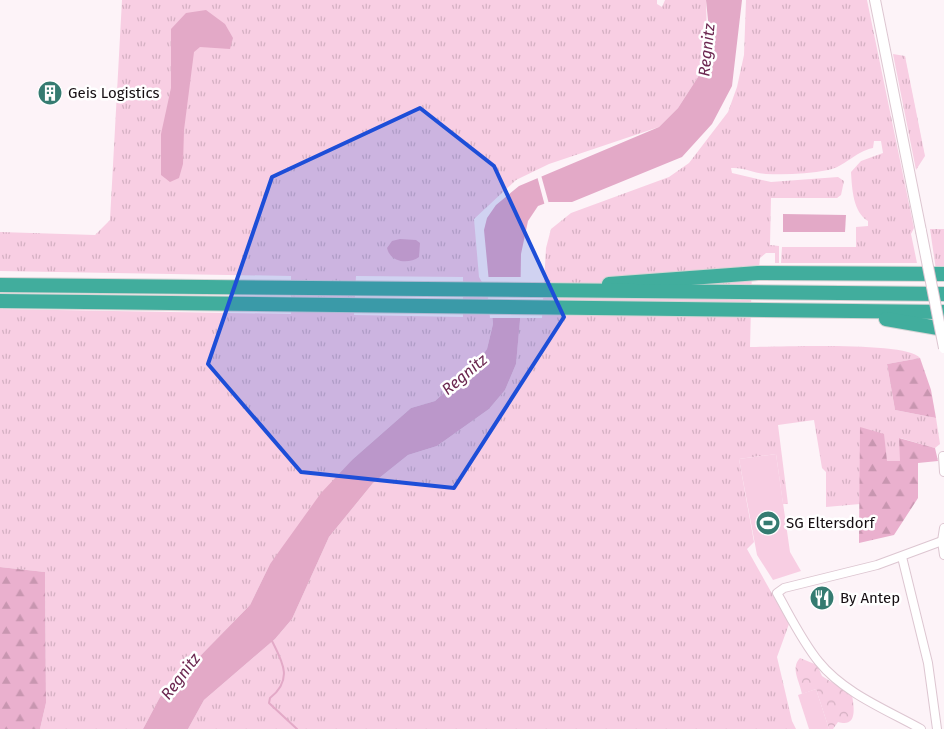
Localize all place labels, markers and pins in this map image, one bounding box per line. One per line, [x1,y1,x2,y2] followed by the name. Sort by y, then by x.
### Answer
[37,80,63,106] building icon: Geis Logistics
[68,84,160,102] place label: Geis Logistics
[755,510,781,536] sports icon: SG Eltersdorf
[786,514,875,532] place label: SG Eltersdorf
[809,585,835,611] restaurant icon: By Antep
[840,589,900,607] place label: By Antep

